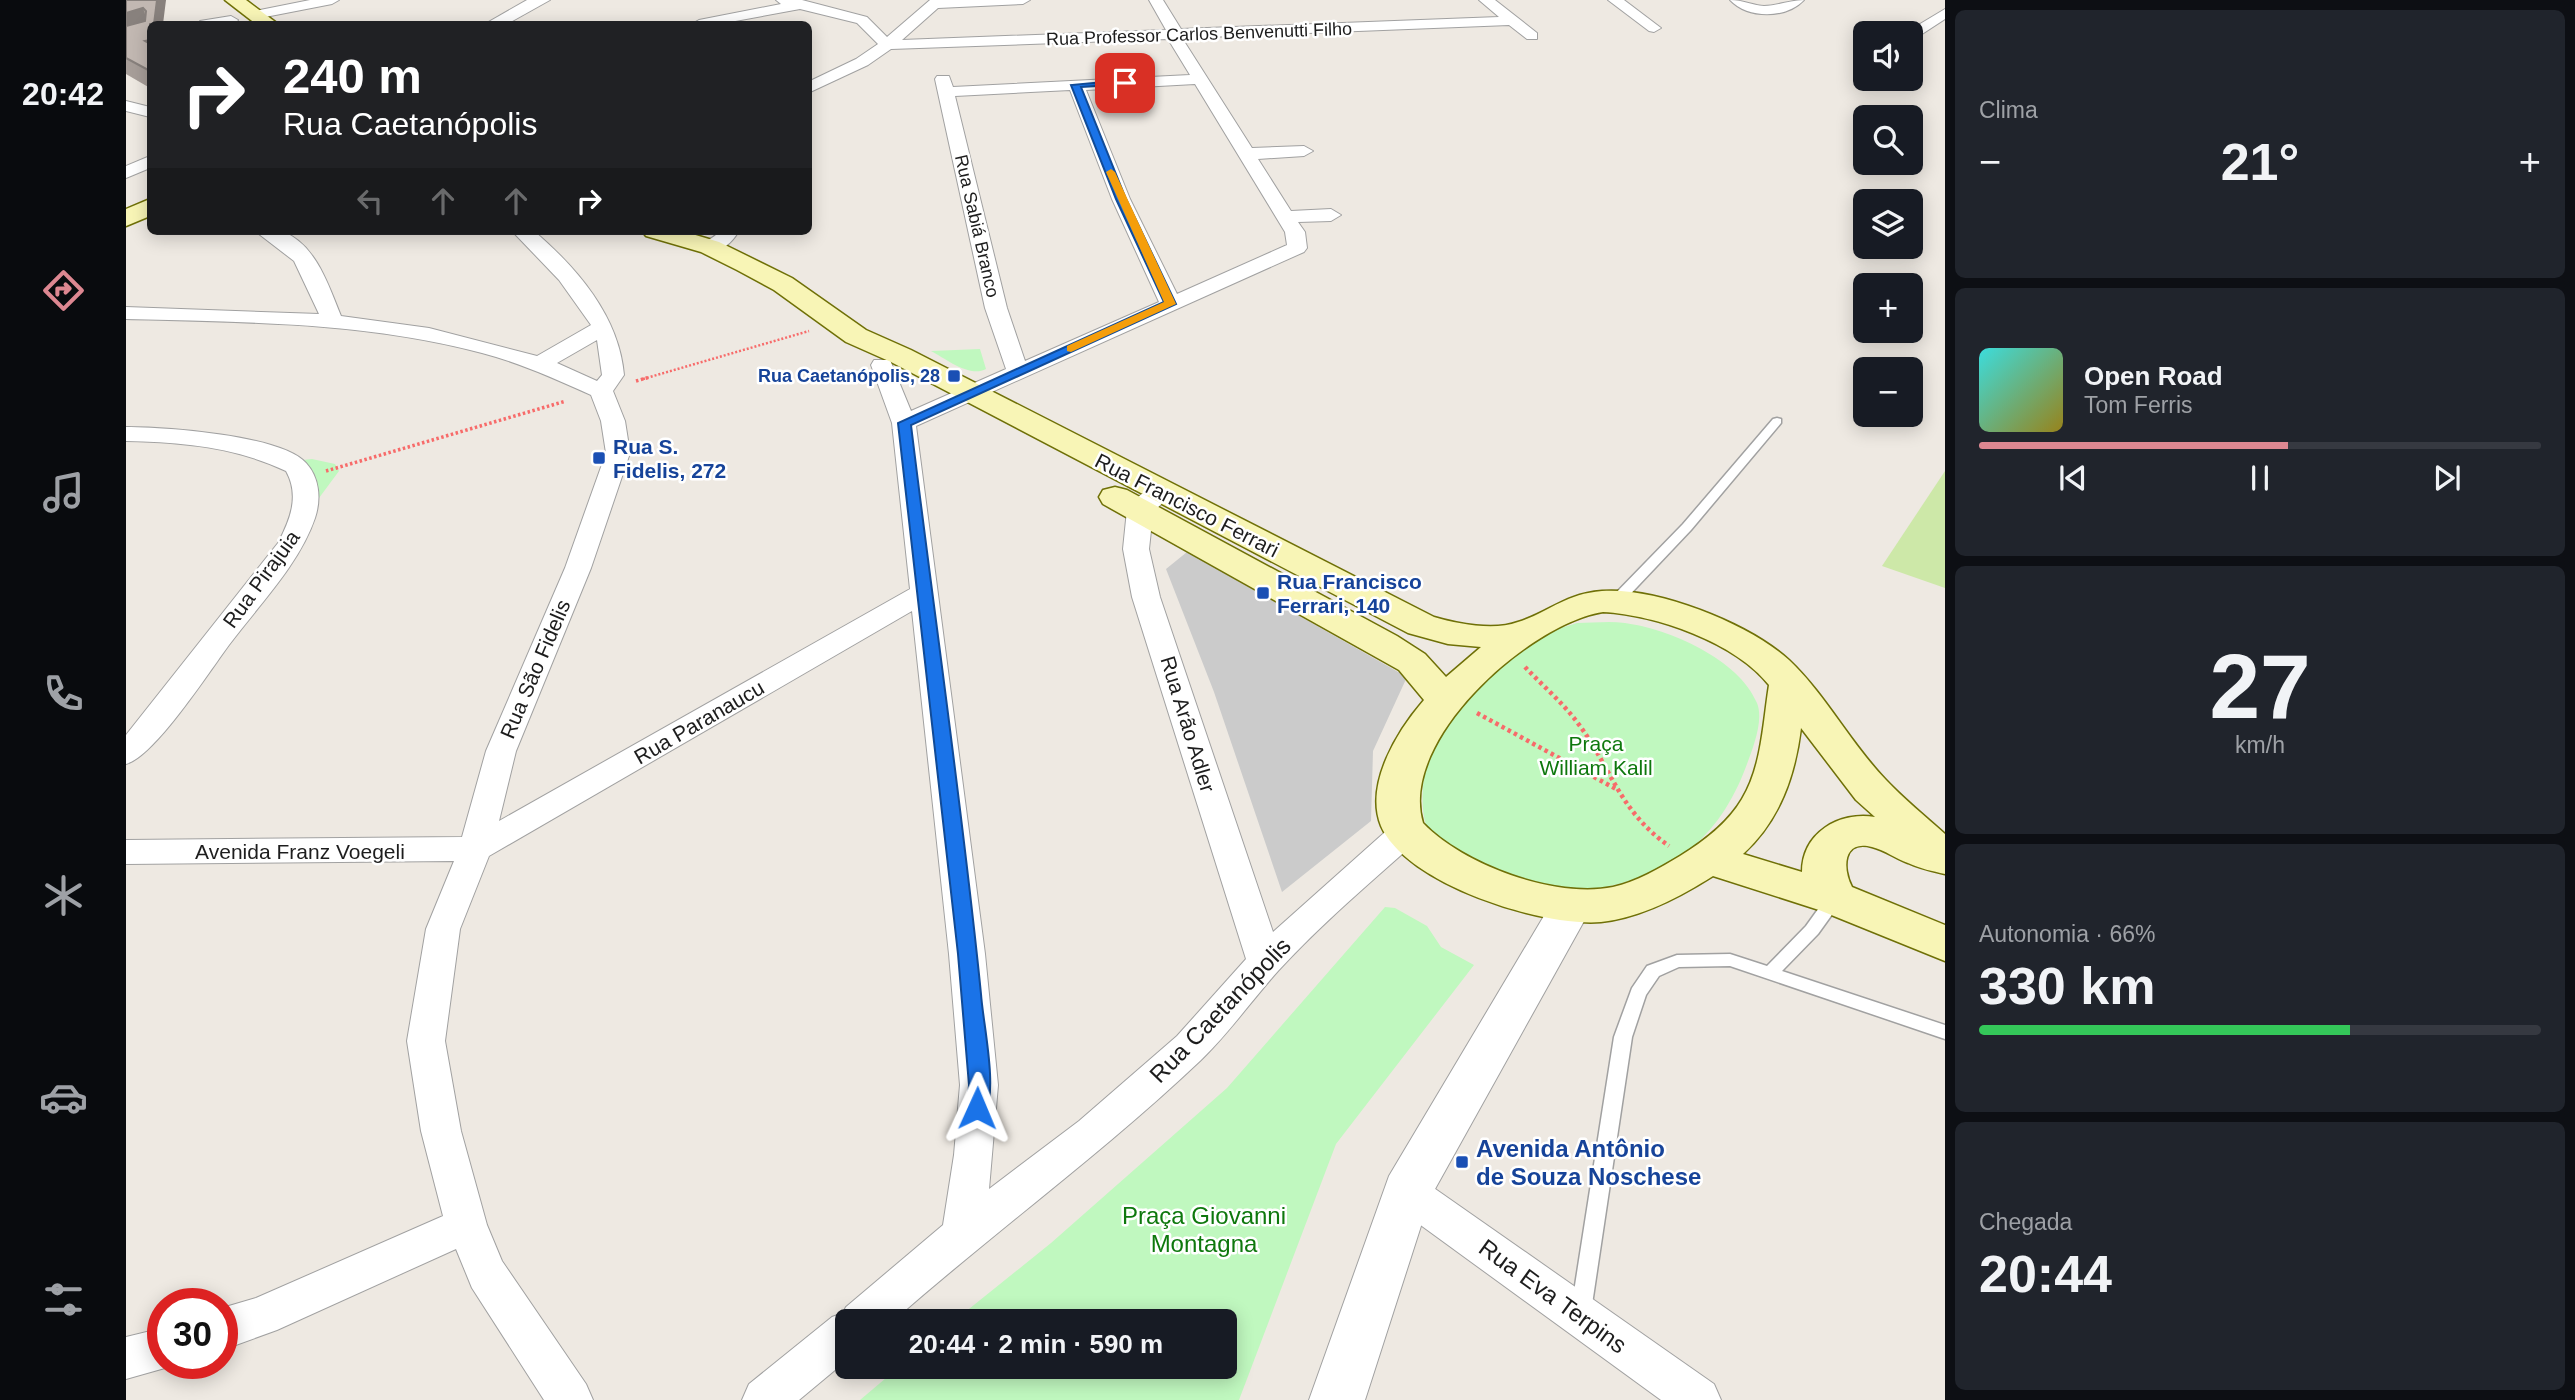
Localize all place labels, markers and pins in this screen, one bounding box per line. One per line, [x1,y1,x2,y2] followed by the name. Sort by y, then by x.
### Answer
[1095,53,1155,113] pin
[758,366,940,386] place label: Rua Caetanópolis, 28
[946,368,962,384] marker: Rua Caetanópolis, 28
[613,435,726,482] place label: Rua S. Fidelis, 272
[591,450,607,466] marker: Rua S. Fidelis, 272
[1277,570,1422,617] place label: Rua Francisco Ferrari, 140
[1255,585,1271,601] marker: Rua Francisco Ferrari, 140
[1476,1135,1701,1190] place label: Avenida Antônio de Souza Noschese
[1454,1154,1470,1170] marker: Avenida Antônio de Souza Noschese

